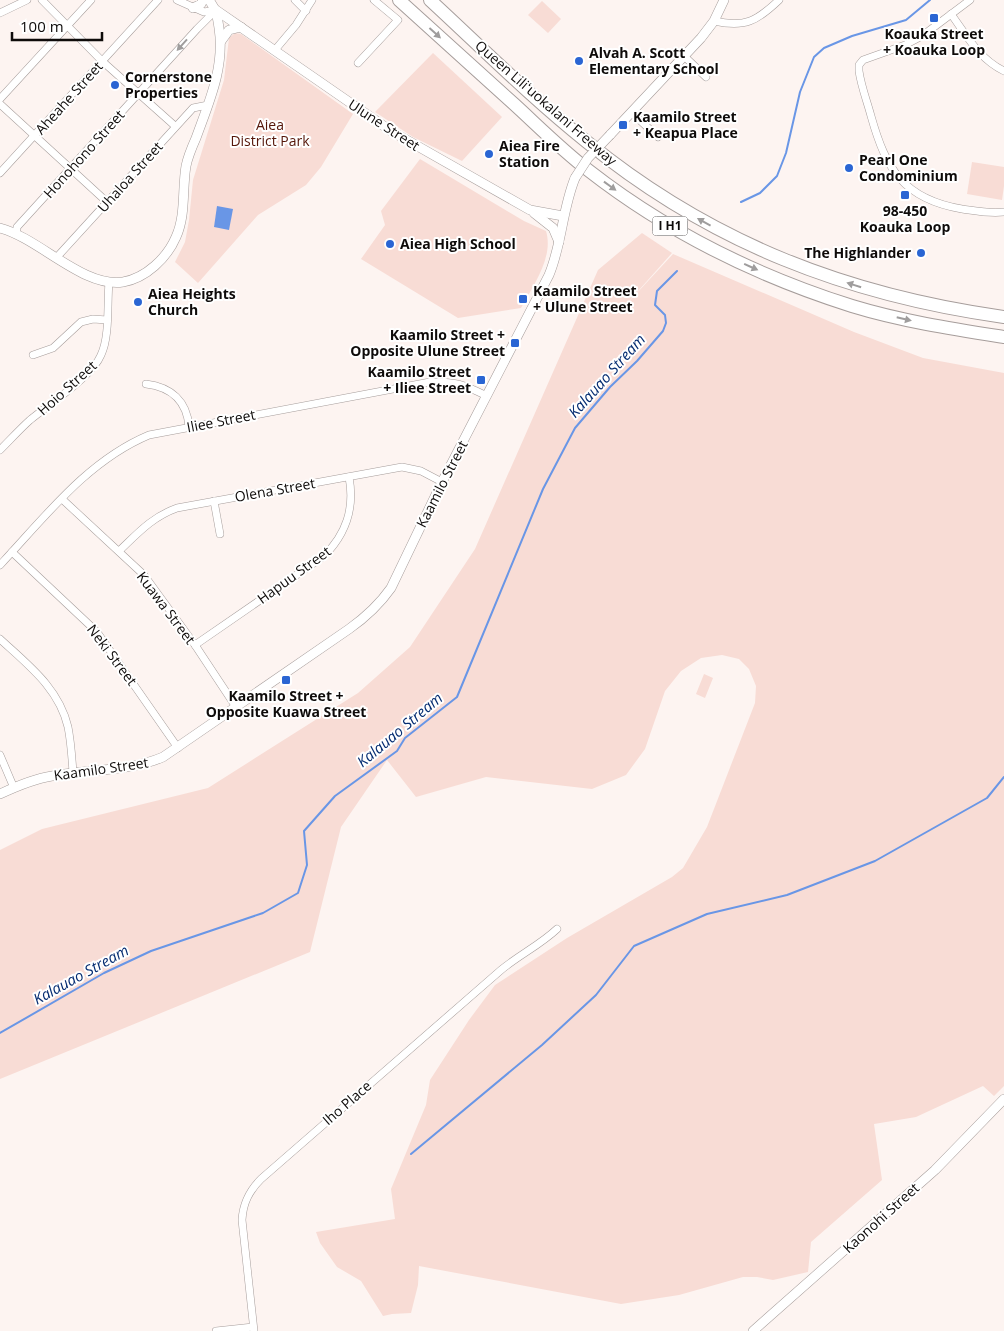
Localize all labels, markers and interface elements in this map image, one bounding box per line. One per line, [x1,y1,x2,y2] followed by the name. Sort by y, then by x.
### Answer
[12,10,102,42] scale bar
[928,12,940,24] marker: Koauka Street + Koauka Loop
[20,16,64,36] text: 100 m
[883,24,985,59] place label: Koauka Street + Koauka Loop
[429,27,441,39] one-way arrow
[471,36,622,170] street label: Queen Liliʻuokalani Freeway
[177,39,188,51] one-way arrow
[589,43,719,78] place label: Alvah A. Scott Elementary School
[573,55,585,67] marker: Alvah A. Scott Elementary School
[31,57,107,138] street label: Aheahe Street
[125,67,212,102] place label: Cornerstone Properties
[109,79,121,91] marker: Cornerstone Properties
[345,94,424,155] street label: Ulune Street
[39,106,128,202] street label: Honohono Street
[633,107,738,142] place label: Kaamilo Street + Keapua Place
[230,115,310,150] park label: Aiea District Park
[617,119,629,131] marker: Kaamilo Street + Keapua Place
[499,136,560,171] place label: Aiea Fire Station
[93,137,166,216] street label: Uhaloa Street
[483,148,495,160] marker: Aiea Fire Station
[859,150,958,185] place label: Pearl One Condominium
[843,162,855,174] marker: Pearl One Condominium
[603,181,617,191] one-way arrow
[899,189,911,201] marker: 98-450 Koauka Loop
[860,201,950,236] place label: 98-450 Koauka Loop
[652,217,688,236] road number: I H1
[698,217,711,226] one-way arrow
[400,234,516,253] place label: Aiea High School
[384,238,396,250] marker: Aiea High School
[804,243,912,262] place label: The Highlander
[915,247,927,259] marker: The Highlander
[744,263,758,271] one-way arrow
[846,280,861,288] one-way arrow
[533,281,637,316] place label: Kaamilo Street + Ulune Street
[148,284,236,319] place label: Aiea Heights Church
[517,293,529,305] marker: Kaamilo Street + Ulune Street
[132,296,144,308] marker: Aiea Heights Church
[897,315,912,323] one-way arrow
[350,325,505,360] place label: Kaamilo Street + Opposite Ulune Street
[563,329,649,421] water label: Kalauao Stream
[509,337,521,349] marker: Kaamilo Street + Opposite Ulune Street
[33,356,100,419] street label: Hoio Street
[367,362,471,397] place label: Kaamilo Street + Iliee Street
[475,374,487,386] marker: Kaamilo Street + Iliee Street
[185,405,257,436] street label: Iliee Street
[411,437,472,531] street label: Kaamilo Street
[233,473,317,506] street label: Olena Street
[253,541,334,608] street label: Hapuu Street
[133,568,200,648] street label: Kuawa Street
[83,620,142,689] street label: Neki Street
[280,674,292,686] marker: Kaamilo Street + Opposite Kuawa Street
[206,686,366,721] place label: Kaamilo Street + Opposite Kuawa Street
[352,687,446,771] water label: Kalauao Stream
[52,752,149,785] street label: Kaamilo Street
[29,940,132,1009] water label: Kalauao Stream
[318,1076,375,1129] street label: Iho Place
[838,1178,923,1257] street label: Kaonohi Street

